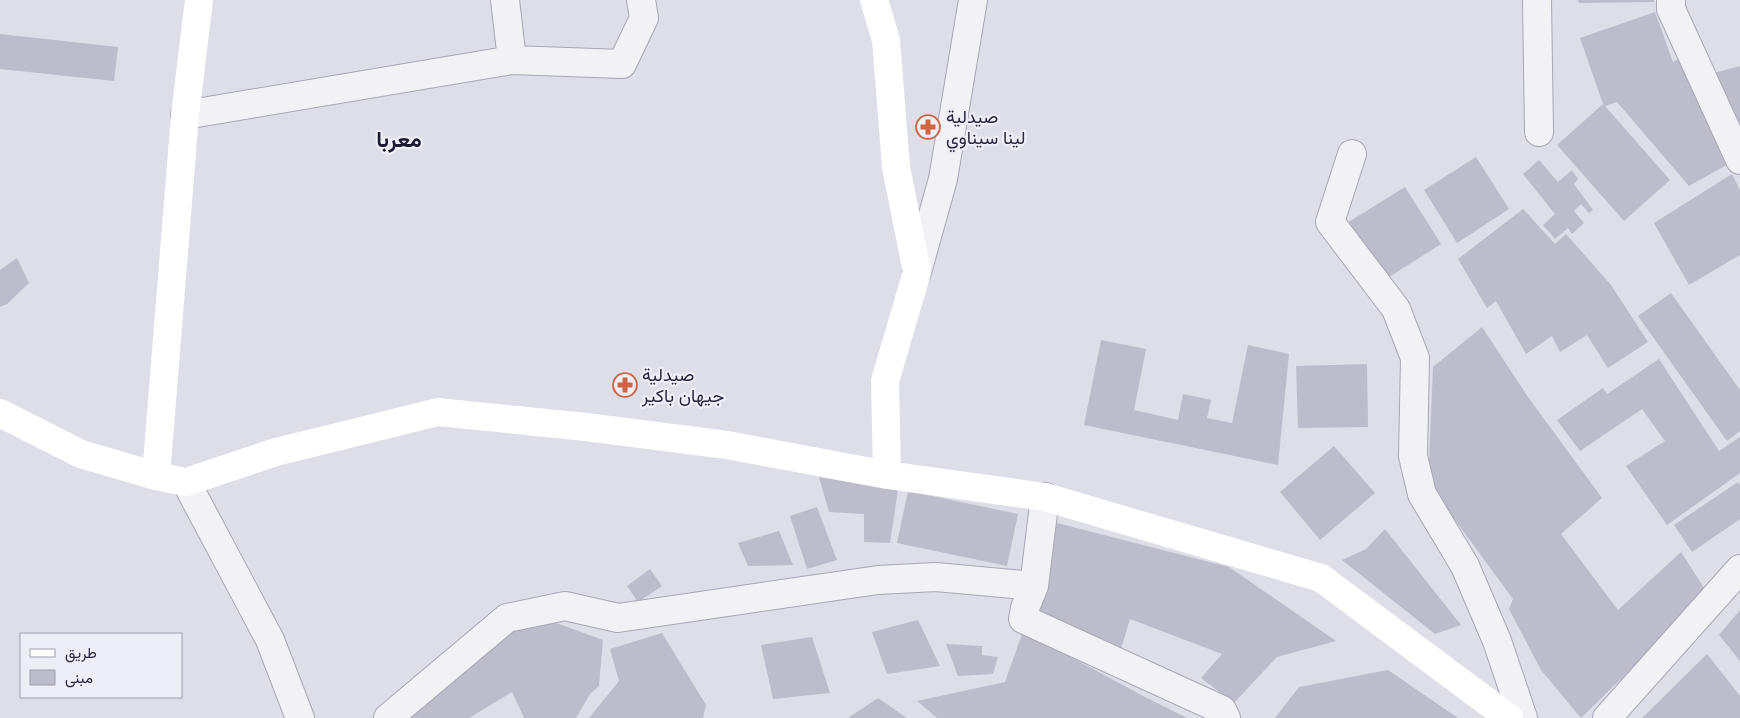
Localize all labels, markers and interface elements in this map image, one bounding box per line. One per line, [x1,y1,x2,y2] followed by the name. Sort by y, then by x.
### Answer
[946,106,1025,153] place label: صيدلية لينا سيناوي
[915,114,941,140] pharmacy icon: صيدلية لينا سيناوي
[376,127,422,153] district label: معربا
[641,364,724,407] place label: صيدلية جيهان باكير
[612,372,638,398] pharmacy icon: صيدلية جيهان باكير
[20,633,182,698] legend
[65,644,97,663] text: طريق
[65,669,93,688] text: مبنى

